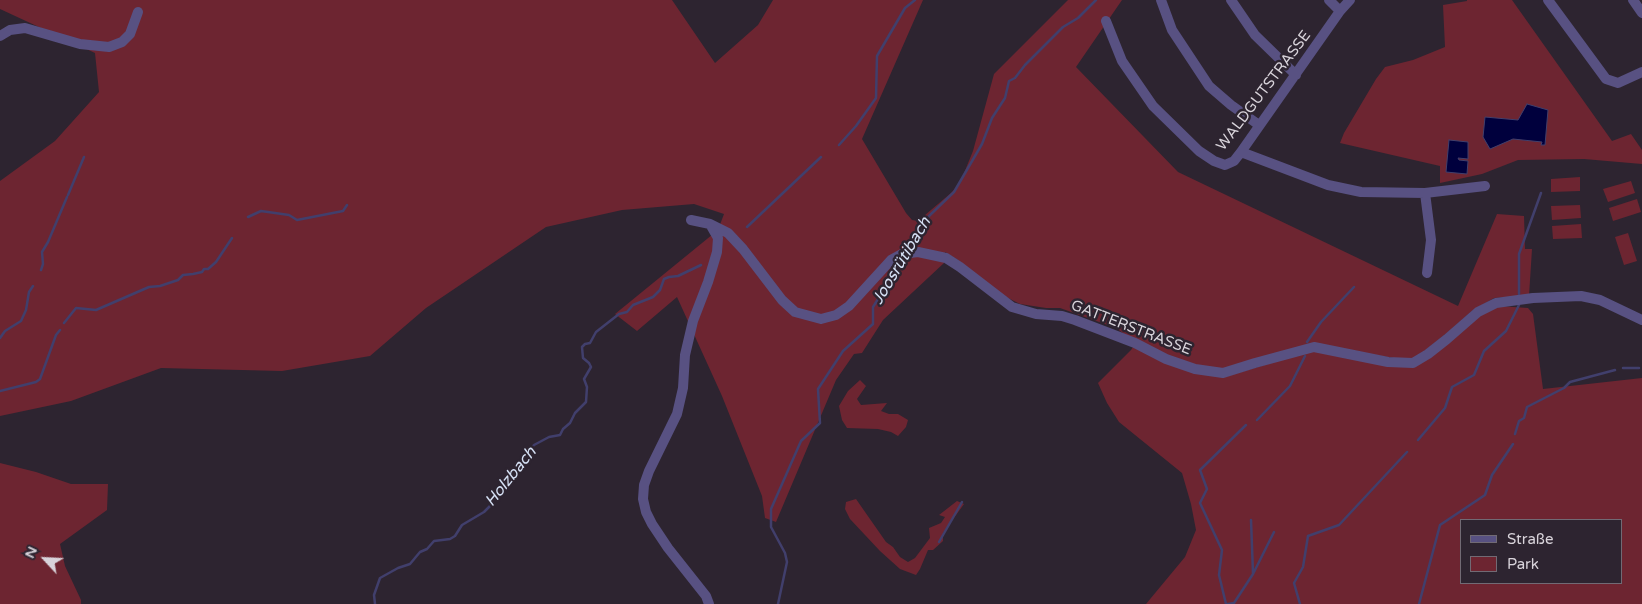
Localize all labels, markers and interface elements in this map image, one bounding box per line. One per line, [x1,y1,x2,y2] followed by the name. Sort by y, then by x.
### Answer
[1213,27,1315,155] street label: WALDGUTSTRASSE
[869,214,935,308] water label: Joosrütibach
[1068,297,1194,359] street label: GATTERSTRASSE
[481,443,541,511] water label: Holzbach
[1460,519,1622,584] legend
[1507,530,1553,548] text: Straße
[20,534,70,584] north arrow
[21,544,41,561] text: N
[1507,555,1539,573] text: Park

